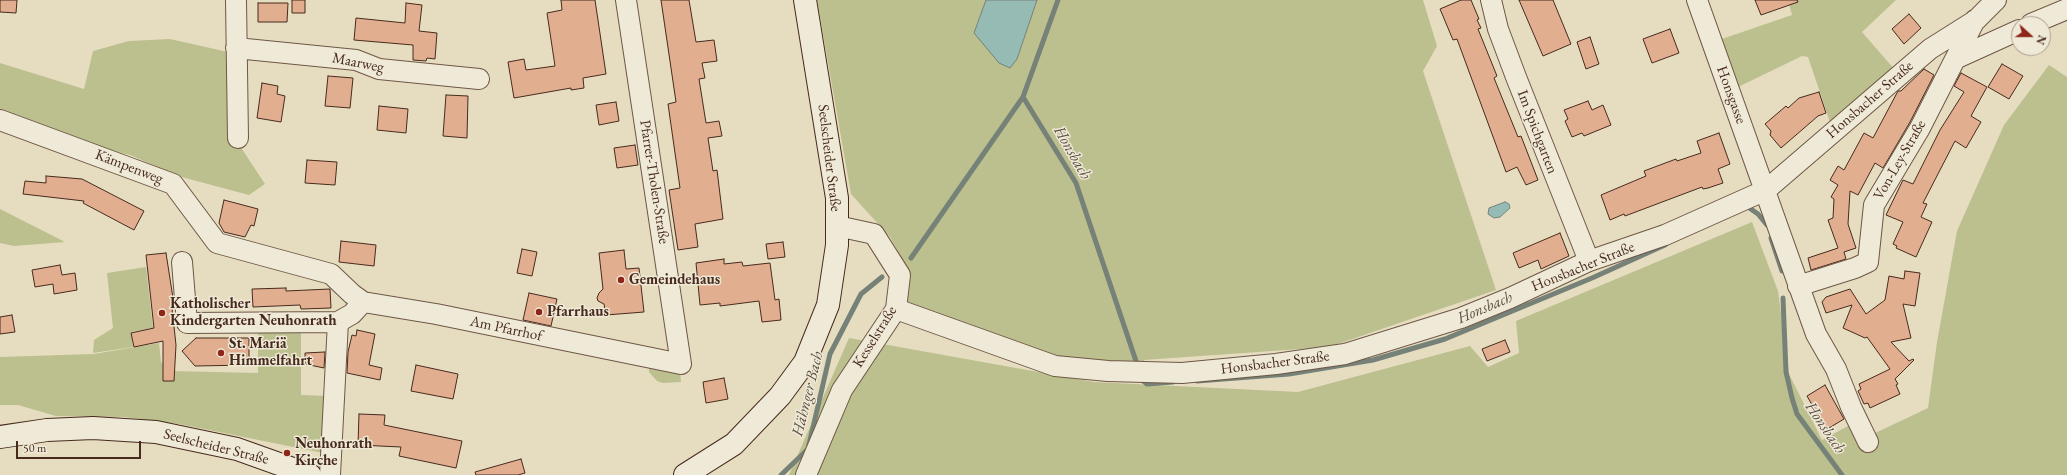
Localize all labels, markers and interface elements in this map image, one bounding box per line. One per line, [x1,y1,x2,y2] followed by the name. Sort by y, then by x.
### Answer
[2011,16,2051,56] north arrow
[2033,33,2049,47] text: N
[331,49,385,77] street label: Maarweg
[1823,57,1917,143] street label: Honsbacher Straße
[1712,64,1750,126] street label: Honsgasse
[1513,88,1561,176] street label: Im Spichgarten
[813,103,845,213] street label: Seelscheider Straße
[1870,117,1930,203] street label: Von-Ley-Straße
[635,119,673,245] street label: Pfarrer-Tholen-Straße
[1049,123,1095,183] water label: Honsbach
[92,146,166,188] street label: Kämpenweg
[1529,238,1637,296] street label: Honsbacher Straße
[629,271,720,289] place label: Gemeindehaus
[616,275,626,285] marker: Gemeindehaus
[1454,288,1516,328] water label: Honsbach
[170,295,337,330] place label: Katholischer Kindergarten Neuhonrath
[547,303,609,321] place label: Pfarrhaus
[849,303,901,371] street label: Kesselstraße
[534,307,544,317] marker: Pfarrhaus
[157,308,167,318] marker: Katholischer Kindergarten Neuhonrath
[468,313,544,345] street label: Am Pfarrhof
[229,335,312,370] place label: St. Mariä Himmelfahrt
[1220,347,1330,379] street label: Honsbacher Straße
[216,348,226,358] marker: St. Mariä Himmelfahrt
[788,350,828,438] water label: Hähnger Bach
[1801,398,1849,458] water label: Honsbach
[161,425,271,469] street label: Seelscheider Straße
[18,433,143,459] scale bar
[295,435,372,470] place label: Neuhonrath Kirche
[23,440,46,456] text: 50 m
[282,448,292,458] marker: Neuhonrath Kirche

